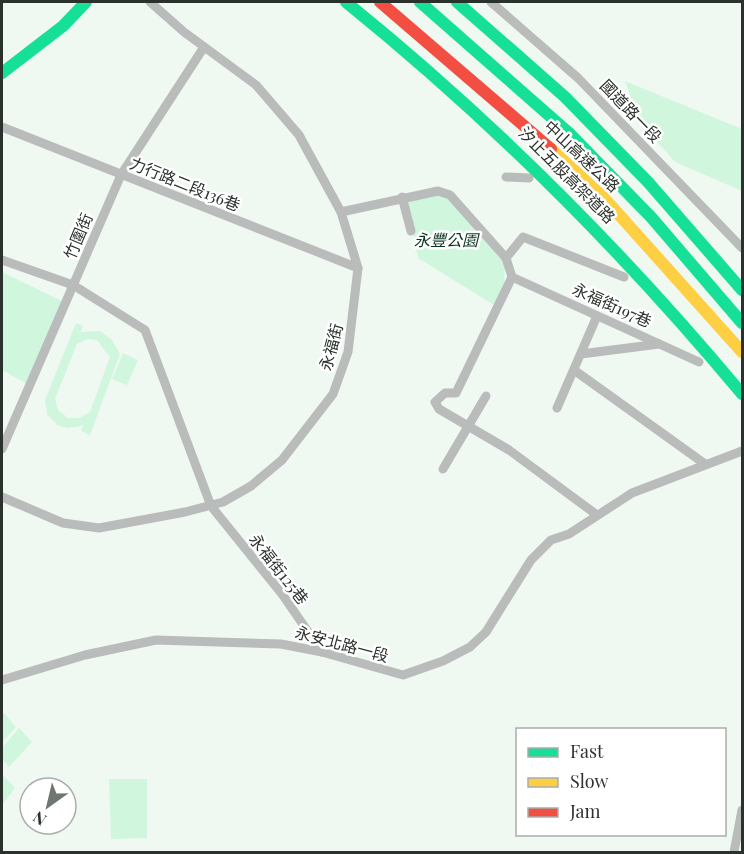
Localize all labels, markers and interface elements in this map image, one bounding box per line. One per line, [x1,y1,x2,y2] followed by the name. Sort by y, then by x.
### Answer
[596,75,667,147] street label: 國道路一段
[540,115,625,196] street label: 中山高速公路
[515,122,620,227] street label: 汐止五股高架道路
[127,152,243,215] street label: 力行路二段136巷
[58,210,97,262] street label: 竹圍街
[414,229,480,250] park label: 永豐公園
[569,278,655,331] street label: 永福街197巷
[314,321,347,373] street label: 永福街
[245,529,314,608] street label: 永福街125巷
[293,621,391,666] street label: 永安北路一段
[516,728,726,836] legend
[570,739,604,763] text: Fast
[570,769,608,793] text: Slow
[18,776,78,836] north arrow
[569,799,600,823] text: Jam
[28,807,50,831] text: N

